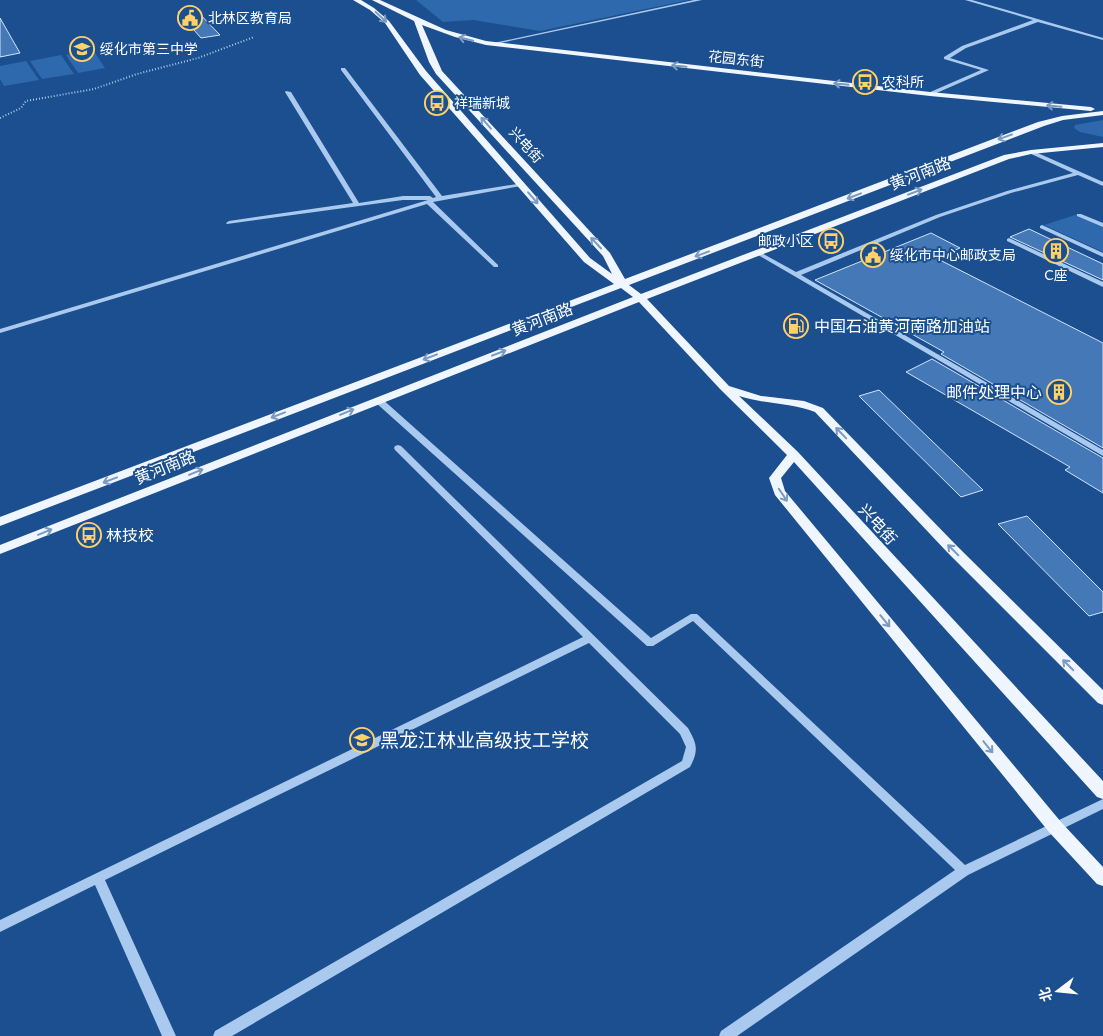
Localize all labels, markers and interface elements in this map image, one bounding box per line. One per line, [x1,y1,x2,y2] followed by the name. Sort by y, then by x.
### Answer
[177,5,203,31] public building icon: 北林区教育局
[208,9,292,26] place label: 北林区教育局
[375,11,387,23] one-way arrow
[458,34,474,43] one-way arrow
[69,36,95,62] school or university icon: 绥化市第三中学
[100,40,198,57] place label: 绥化市第三中学
[707,47,765,70] street label: 花园东街
[671,61,687,71] one-way arrow
[852,69,878,95] bus stop icon: 农科所
[882,73,924,90] place label: 农科所
[833,79,849,89] one-way arrow
[424,90,450,116] bus stop icon: 祥瑞新城
[454,94,510,111] place label: 祥瑞新城
[1047,101,1063,111] one-way arrow
[480,117,492,130] one-way arrow
[506,123,547,166] street label: 兴电街
[998,133,1013,142] one-way arrow
[887,152,953,193] street label: 黄河南路
[907,187,922,196] one-way arrow
[528,191,539,204] one-way arrow
[847,192,862,201] one-way arrow
[818,228,844,254] bus stop icon: 邮政小区
[758,232,814,249] place label: 邮政小区
[590,236,602,249] one-way arrow
[1043,238,1069,264] building icon: C座
[860,242,886,268] public building icon: 绥化市中心邮政支局
[890,246,1016,263] place label: 绥化市中心邮政支局
[695,250,710,259] one-way arrow
[1044,266,1068,283] place label: C座
[509,298,575,339] street label: 黄河南路
[783,313,809,339] fuel station icon: 中国石油黄河南路加油站
[814,316,990,335] place label: 中国石油黄河南路加油站
[491,348,506,357] one-way arrow
[423,353,438,362] one-way arrow
[1046,379,1072,405] building icon: 邮件处理中心
[946,382,1042,401] place label: 邮件处理中心
[340,407,355,416] one-way arrow
[271,411,286,420] one-way arrow
[835,426,847,439] one-way arrow
[132,446,198,487] street label: 黄河南路
[188,467,204,476] one-way arrow
[103,476,118,485] one-way arrow
[778,488,788,502] one-way arrow
[855,499,901,548] street label: 兴电街
[76,522,102,548] bus stop icon: 林技校
[106,525,154,544] place label: 林技校
[37,527,52,536] one-way arrow
[947,544,959,556] one-way arrow
[880,614,891,627] one-way arrow
[1062,659,1074,671] one-way arrow
[349,727,375,753] school or university icon: 黑龙江林业高级技工学校
[380,728,589,751] place label: 黑龙江林业高级技工学校
[983,740,994,753] one-way arrow
[1033,966,1083,1016] north arrow
[1035,986,1055,1004] text: 北

